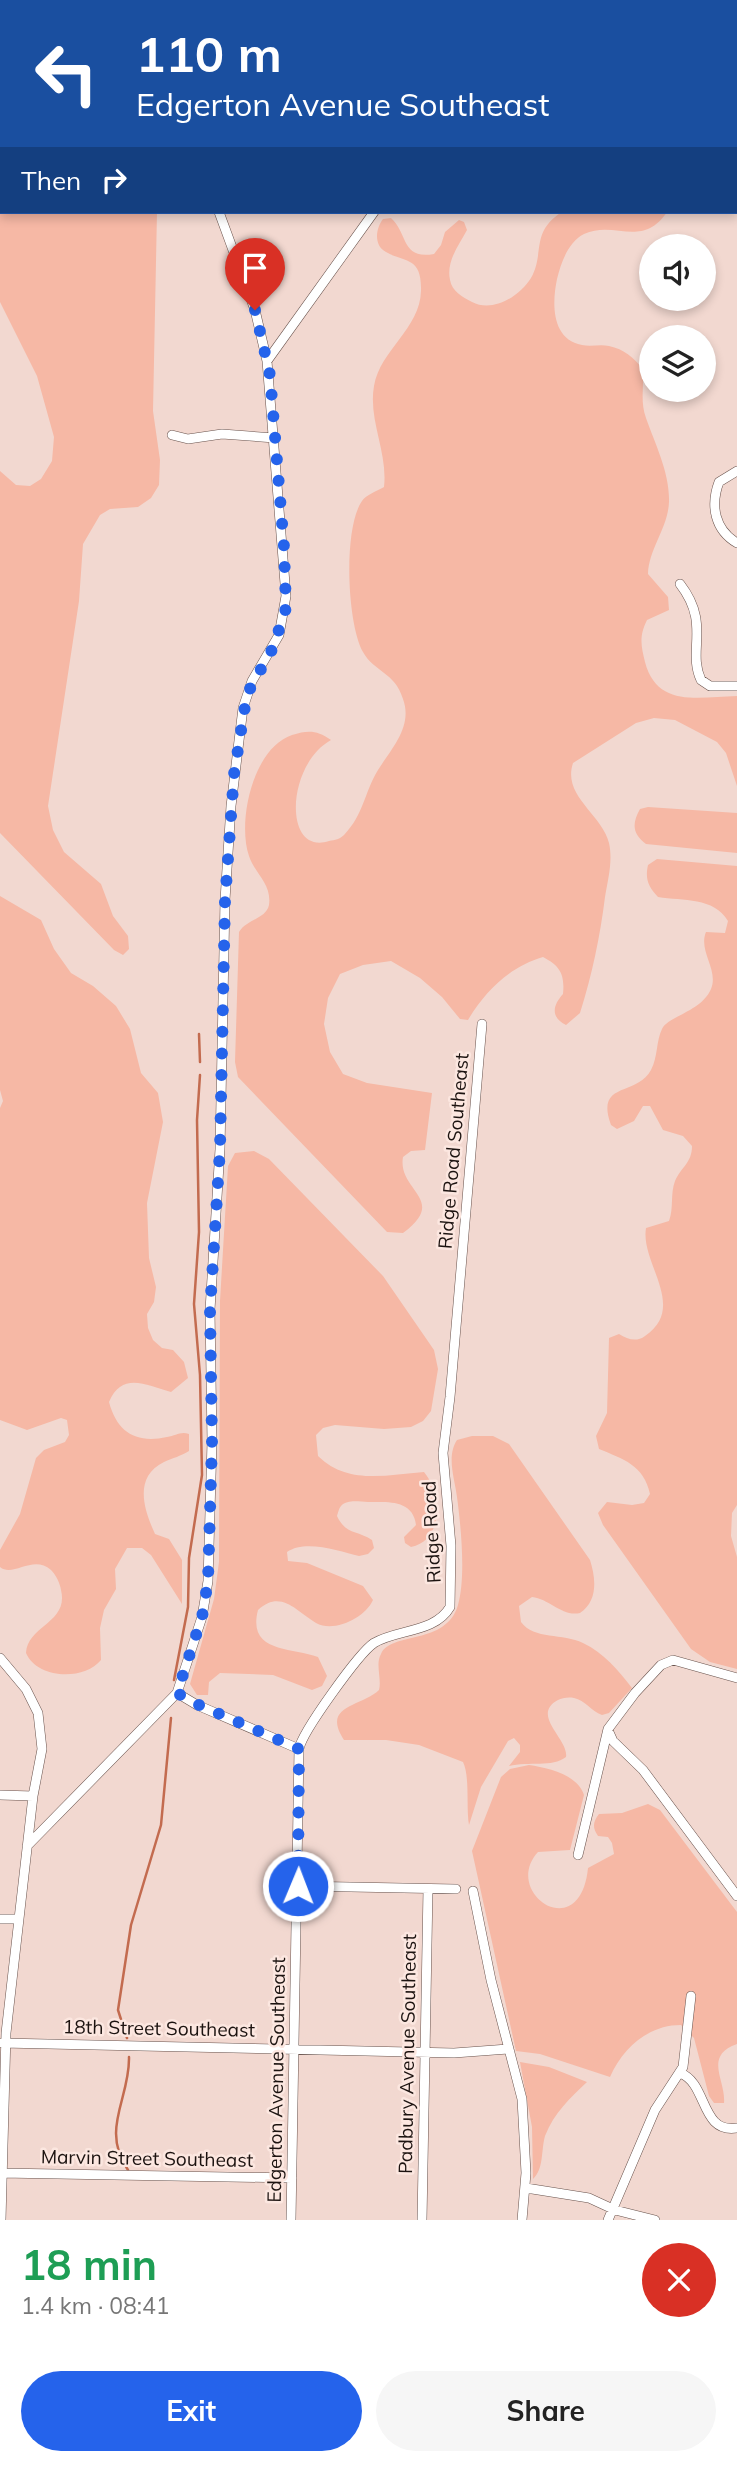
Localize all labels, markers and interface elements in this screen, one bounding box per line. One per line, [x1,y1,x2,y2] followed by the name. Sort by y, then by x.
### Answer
[136,23,282,84] text: 110 m
[21,28,112,119] icon: left
[136,84,549,124] text: Edgerton Avenue Southeast
[95,161,133,199] icon: right
[21,164,81,197] text: Then
[639,234,716,402] map controls
[639,234,716,311] button: sound
[225,238,285,310] pin
[236,249,274,287] icon: arrive
[639,325,716,402] button: layers
[432,1052,474,1250] street label: Ridge Road Southeast
[416,1480,446,1584] street label: Ridge Road
[261,1849,335,1923] position arrow
[393,1934,421,2174] street label: Padbury Avenue Southeast
[262,1957,290,2203] street label: Edgerton Avenue Southeast
[63,2014,256,2042] street label: 18th Street Southeast
[41,2144,254,2172] street label: Marvin Street Southeast
[21,2238,157,2291] text: 18 min
[642,2243,716,2317] button: close
[21,2291,170,2320] text: 1.4 km · 08:41
[21,2371,362,2451] button: Exit
[376,2371,716,2451] button: Share

